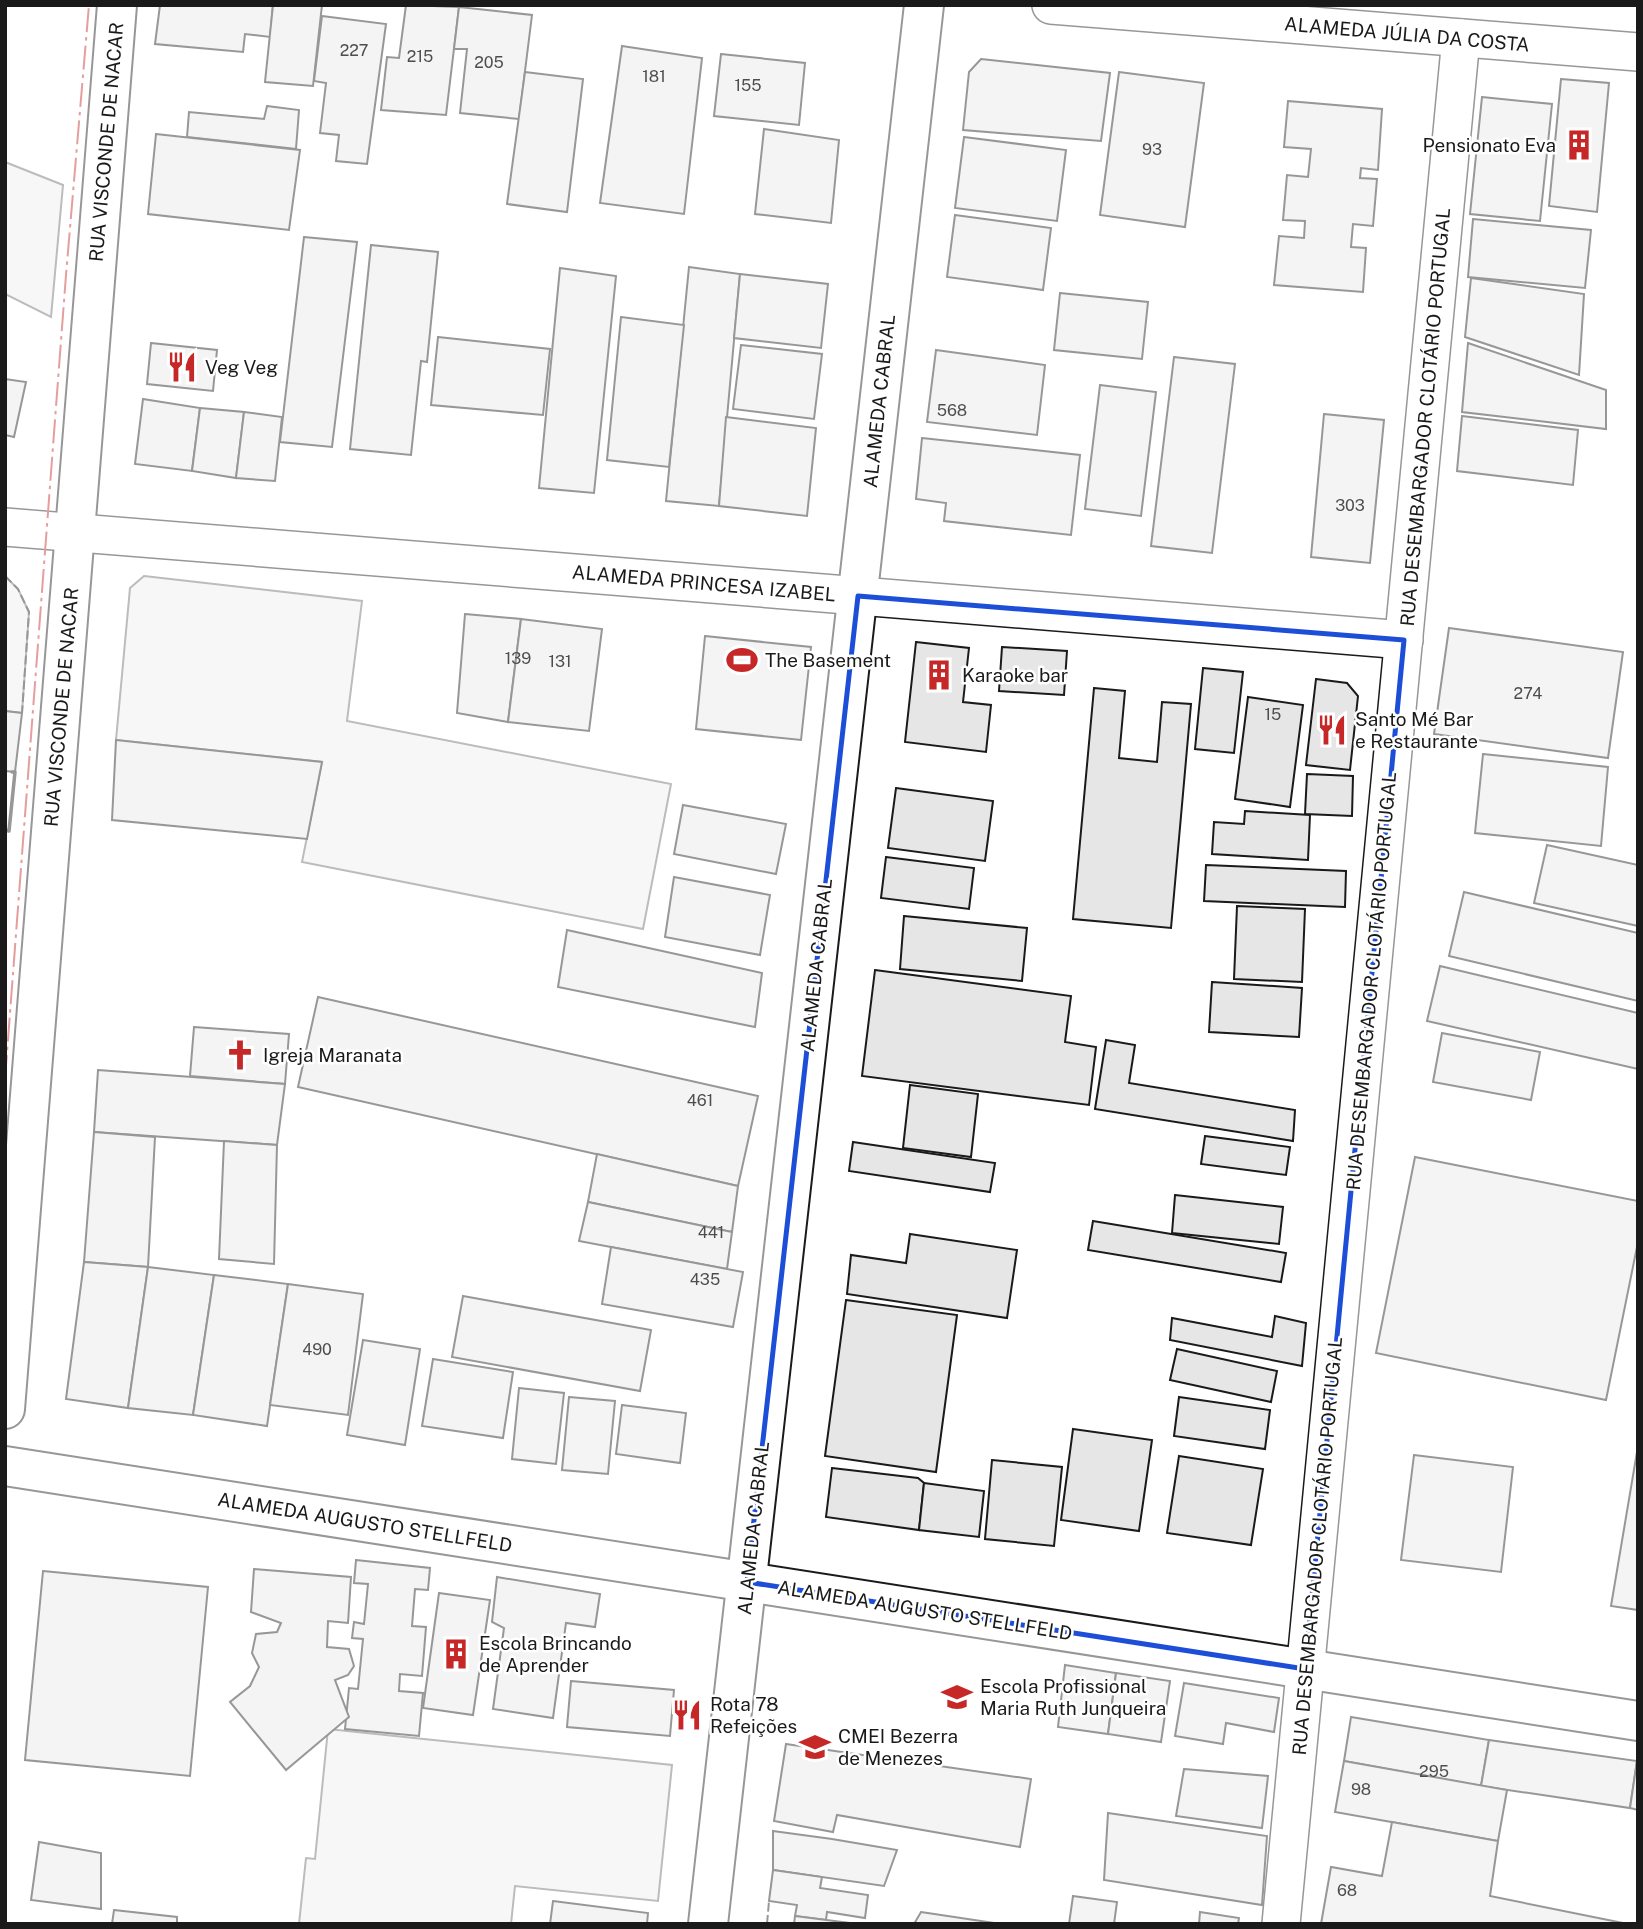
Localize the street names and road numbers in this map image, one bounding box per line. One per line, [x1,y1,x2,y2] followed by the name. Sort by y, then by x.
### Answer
[1283,12,1531,56] street label: ALAMEDA JÚLIA DA COSTA
[85,21,127,263] street label: RUA VISCONDE DE NACAR
[1396,207,1454,627] street label: RUA DESEMBARGADOR CLOTÁRIO PORTUGAL
[859,313,899,489] street label: ALAMEDA CABRAL
[571,561,837,605] street label: ALAMEDA PRINCESA IZABEL
[40,586,82,828] street label: RUA VISCONDE DE NACAR
[1342,771,1400,1191] street label: RUA DESEMBARGADOR CLOTÁRIO PORTUGAL
[796,877,836,1053] street label: ALAMEDA CABRAL
[1288,1336,1346,1756] street label: RUA DESEMBARGADOR CLOTÁRIO PORTUGAL
[733,1440,773,1616] street label: ALAMEDA CABRAL
[216,1488,514,1556] street label: ALAMEDA AUGUSTO STELLFELD
[776,1576,1074,1644] street label: ALAMEDA AUGUSTO STELLFELD

